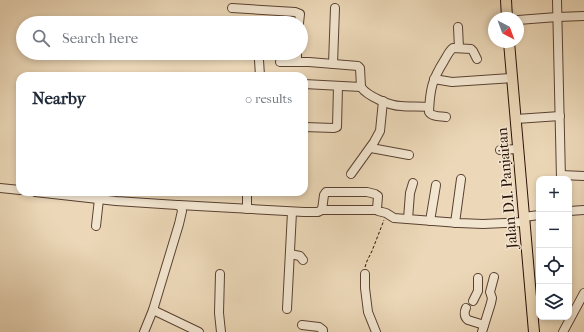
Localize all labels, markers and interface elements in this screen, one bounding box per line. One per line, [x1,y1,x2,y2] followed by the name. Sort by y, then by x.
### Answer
[488,12,524,48] north arrow
[16,16,308,60] search box
[30,27,52,49] icon: search
[62,29,138,47] text: Search here
[32,88,86,108] text: Nearby
[245,91,292,106] text: 0 results
[493,126,521,250] street label: Jalan D.I. Panjaitan
[536,176,572,320] map controls
[536,176,572,212] button: +
[536,212,572,248] button: −
[536,248,572,284] button: locate
[536,284,572,320] button: layers

